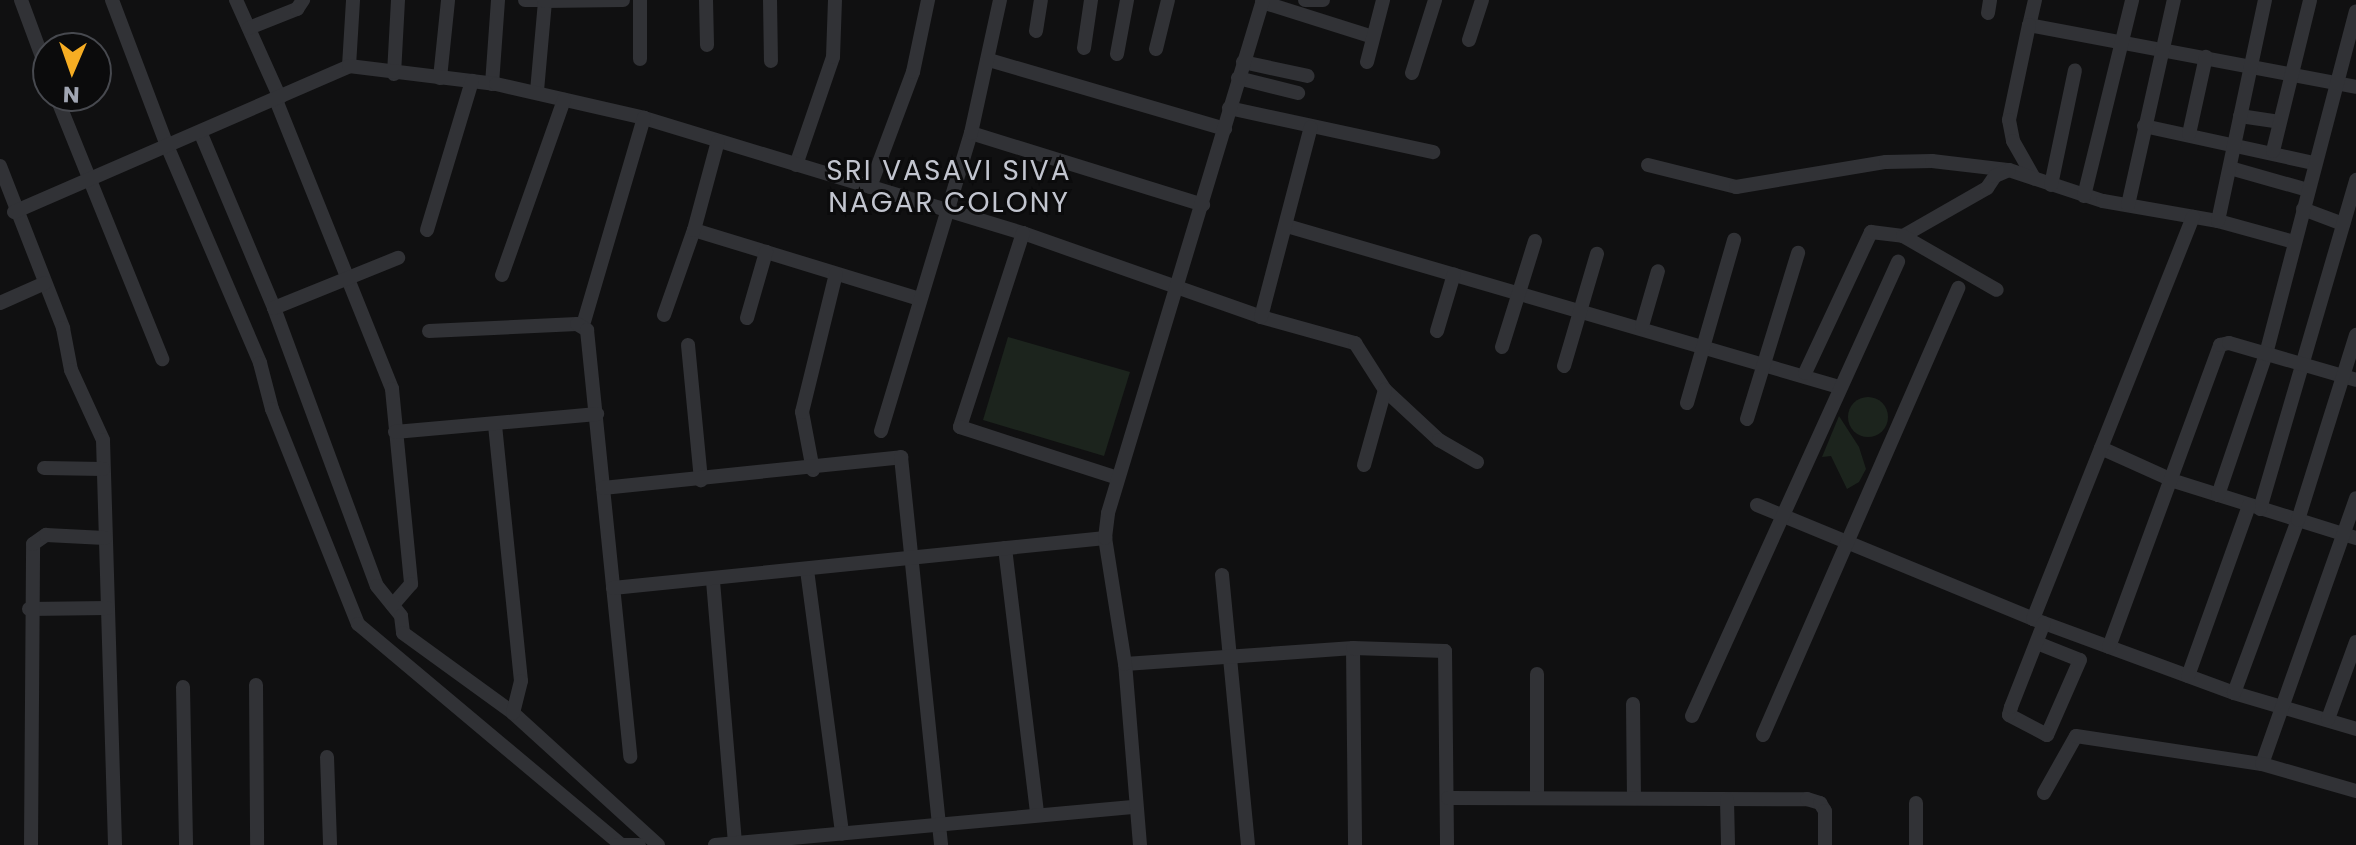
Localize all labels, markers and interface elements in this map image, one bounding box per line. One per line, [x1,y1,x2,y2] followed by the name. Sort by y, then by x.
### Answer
[32,32,112,112] north arrow
[62,79,80,110] text: N
[826,154,1072,220] district label: SRI VASAVI SIVA NAGAR COLONY

